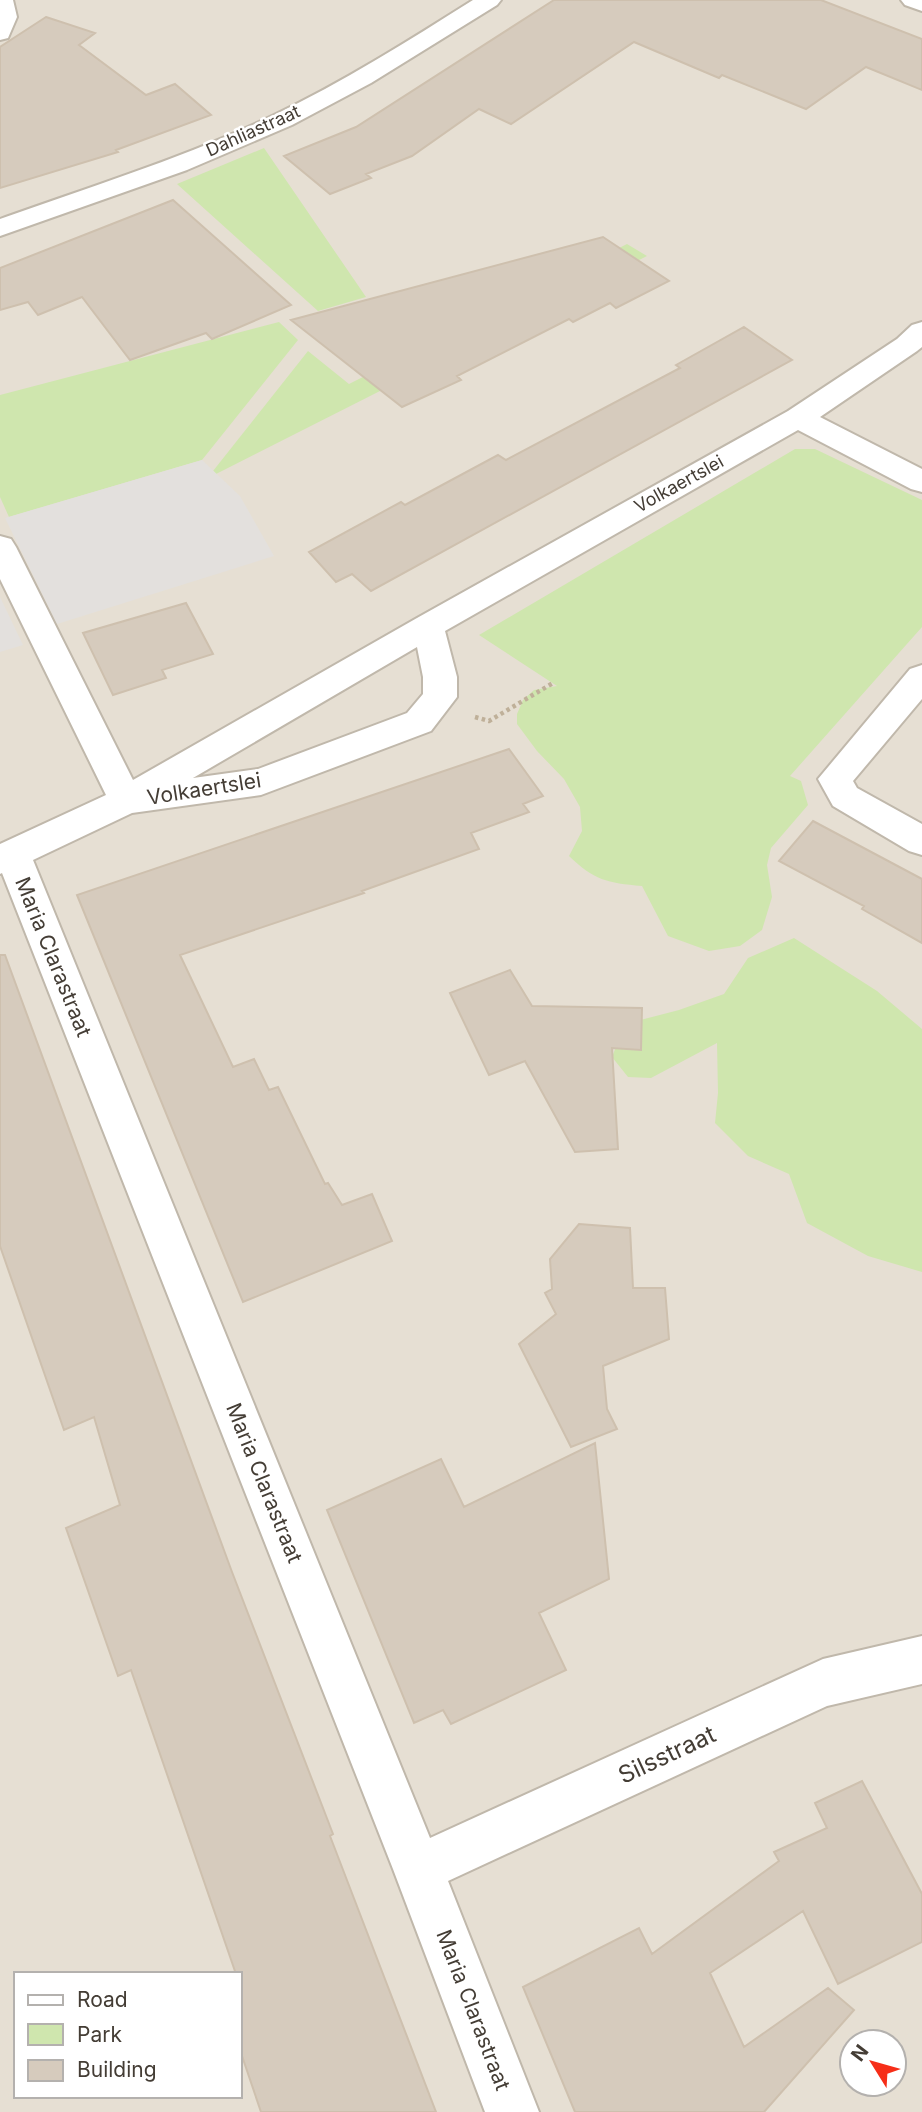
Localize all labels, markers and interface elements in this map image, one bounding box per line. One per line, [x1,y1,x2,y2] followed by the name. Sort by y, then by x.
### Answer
[202,100,303,161] street label: Dahliastraat
[631,450,727,517] street label: Volkaertslei
[145,767,263,810] street label: Volkaertslei
[10,873,97,1040] street label: Maria Clarastraat
[221,1399,308,1566] street label: Maria Clarastraat
[614,1719,720,1790] street label: Silsstraat
[431,1926,516,2094] street label: Maria Clarastraat
[14,1972,242,2098] legend
[77,1987,128,2012] text: Road
[77,2022,122,2047] text: Park
[838,2028,908,2098] north arrow
[846,2040,873,2066] text: N
[77,2057,157,2082] text: Building

